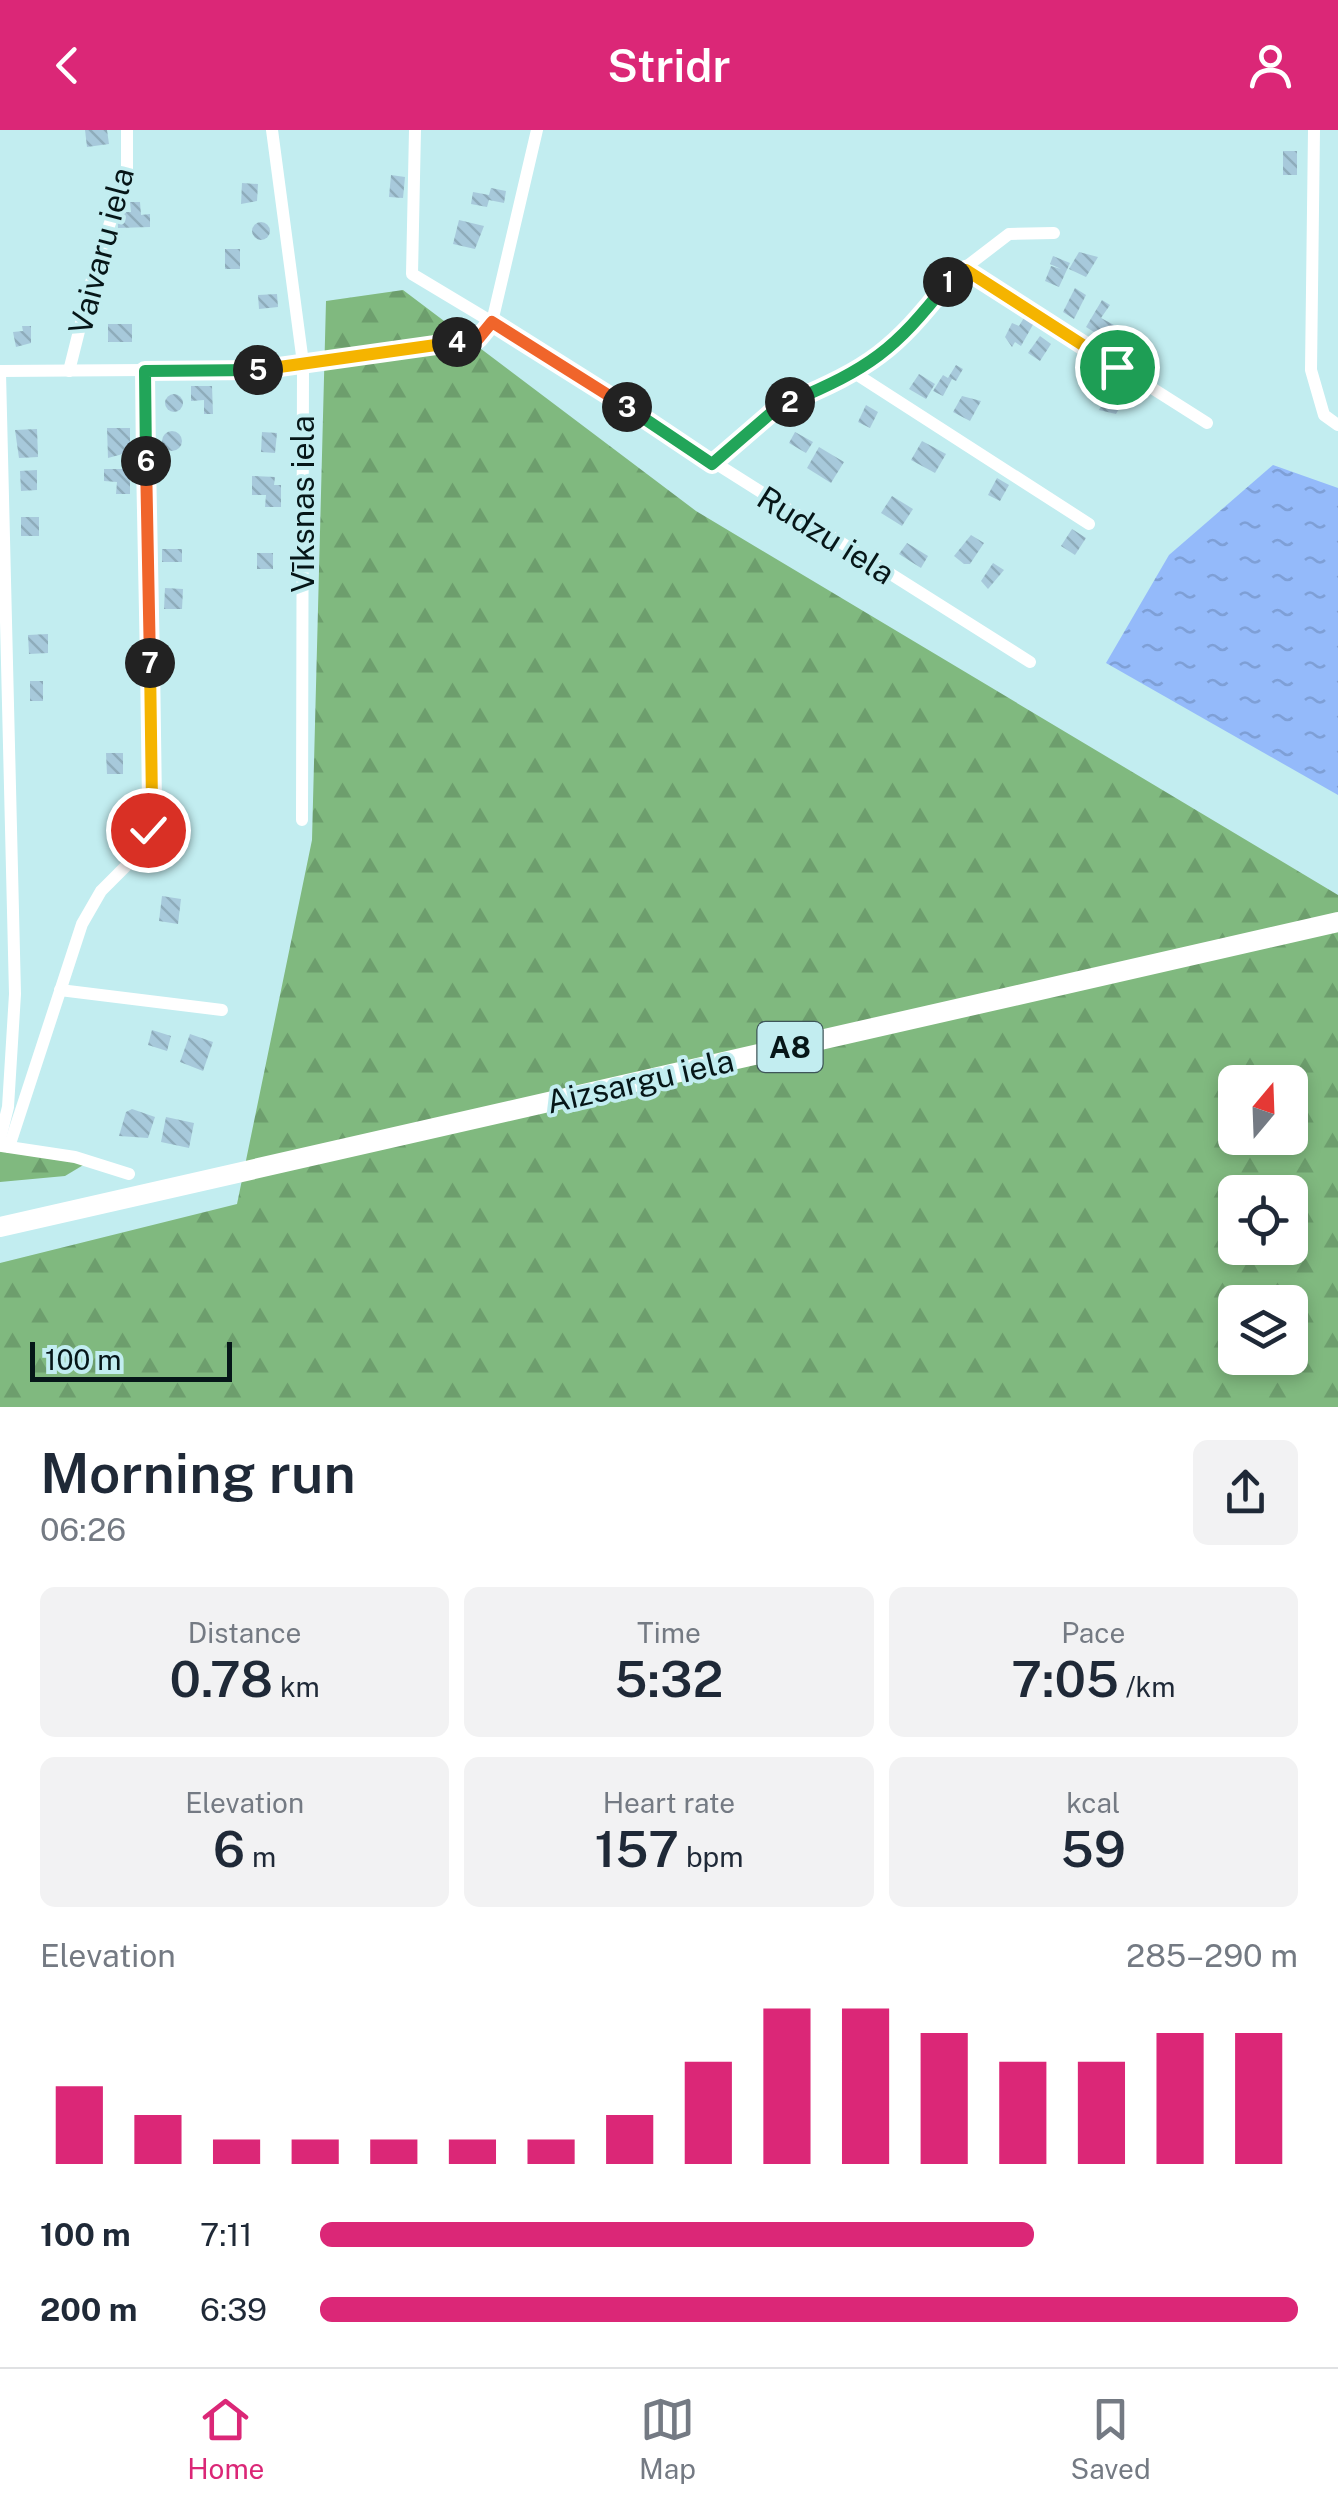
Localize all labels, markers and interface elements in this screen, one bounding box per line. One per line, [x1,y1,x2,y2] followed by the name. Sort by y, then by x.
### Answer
[40,38,95,93] icon: back
[1243,38,1298,93] icon: person
[607,39,731,92] text: Stridr
[61,163,141,339] street label: Vaivaru iela
[923,257,973,307] pin: 1
[942,265,954,298] text: 1
[432,317,482,367] pin: 4
[448,325,466,358] text: 4
[1075,325,1160,410] pin
[1090,340,1145,395] icon: arrive
[233,345,283,395] pin: 5
[249,353,267,386] text: 5
[765,377,815,427] pin: 2
[602,382,652,432] pin: 3
[781,385,799,418] text: 2
[618,390,636,423] text: 3
[284,415,321,593] street label: Vīksnas iela
[121,436,171,486] pin: 6
[137,444,155,477] text: 6
[751,479,901,591] street label: Rudzu iela
[125,638,175,688] pin: 7
[141,646,159,679] text: 7
[106,788,191,873] pin
[121,803,176,858] icon: check
[758,1022,822,1072] road number: A8
[543,1041,737,1121] street label: Aizsargu iela
[1218,1065,1308,1155] north arrow
[1218,1065,1308,1375] map controls
[1218,1175,1308,1265] button: locate
[1218,1285,1308,1375] button: layers
[30,1337,232,1382] scale bar
[45,1343,122,1376] text: 100 m
[1193,1440,1298,1545] button: share
[40,1441,356,1505] text: Morning run
[40,1511,126,1548] text: 06:26
[188,1616,301,1649] text: Distance
[637,1616,701,1649] text: Time
[1061,1616,1125,1649] text: Pace
[169,1649,273,1708] text: 0.78
[615,1649,723,1708] text: 5:32
[1011,1649,1119,1708] text: 7:05
[273,1670,320,1703] text: km
[1119,1670,1175,1703] text: /km
[185,1786,304,1819] text: Elevation
[603,1786,735,1819] text: Heart rate
[1066,1786,1120,1819] text: kcal
[213,1819,245,1878] text: 6
[594,1819,679,1878] text: 157
[1061,1819,1126,1878] text: 59
[245,1840,276,1873] text: m
[679,1840,744,1873] text: bpm
[40,1937,176,1974] text: Elevation
[1126,1937,1298,1974] text: 285–290 m
[40,2216,131,2253] text: 100 m
[200,2216,252,2253] text: 7:11
[40,2291,137,2328] text: 200 m
[200,2291,267,2328] text: 6:39
[187,2392,264,2485] tab: Home
[639,2392,696,2485] tab: Map
[1071,2392,1151,2485] tab: Saved

